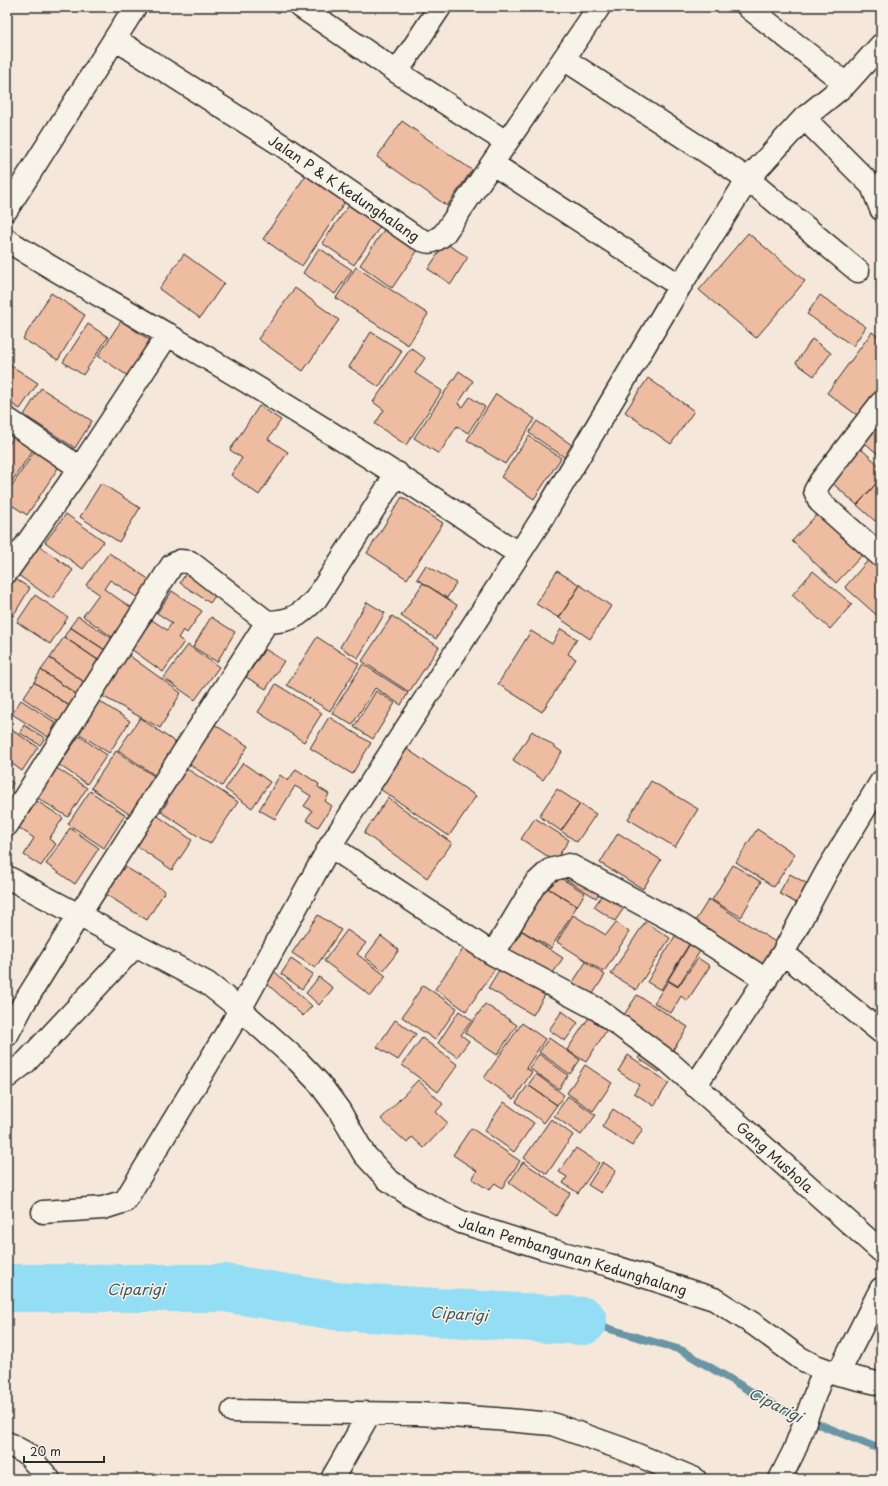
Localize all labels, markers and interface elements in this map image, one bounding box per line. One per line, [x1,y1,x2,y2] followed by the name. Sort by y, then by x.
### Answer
[264,129,424,247] street label: Jalan P & K Kedunghalang
[732,1117,818,1197] street label: Gang Mushola
[456,1211,690,1301] street label: Jalan Pembangunan Kedunghalang
[107,1277,168,1300] water label: Ciparigi
[429,1300,491,1327] water label: Ciparigi
[745,1381,809,1429] water label: Ciparigi
[24,1438,104,1464] scale bar
[30,1442,61,1460] text: 20 m

